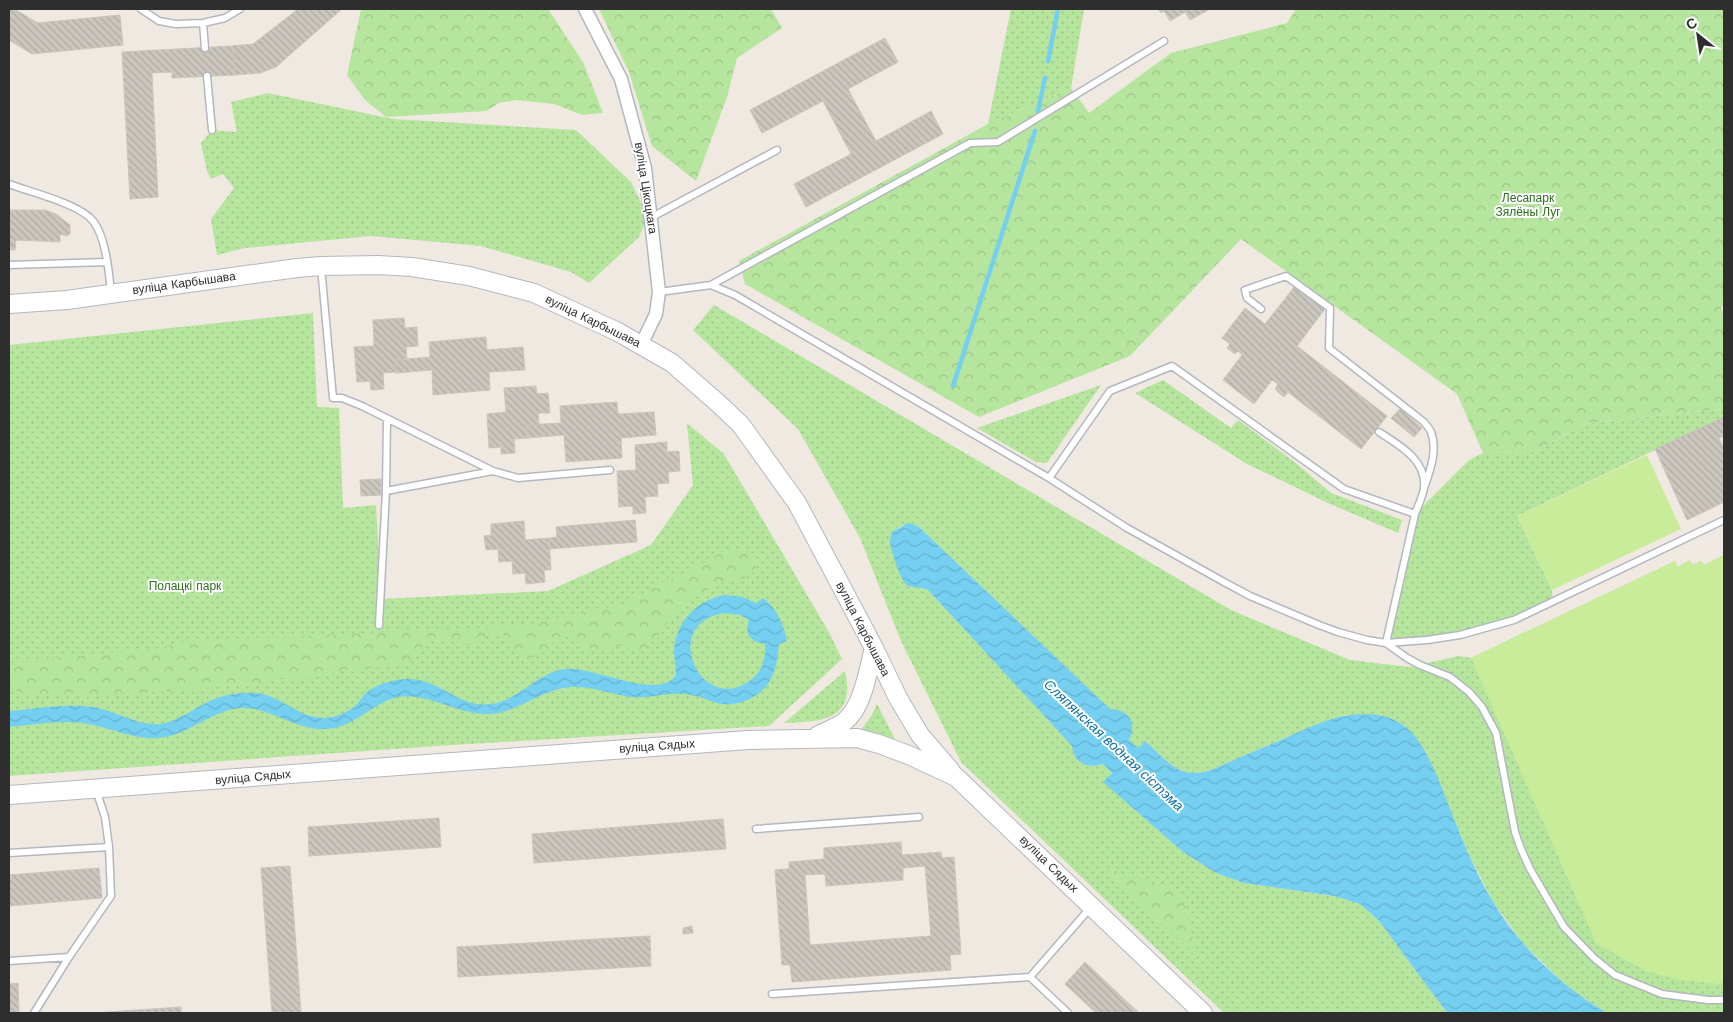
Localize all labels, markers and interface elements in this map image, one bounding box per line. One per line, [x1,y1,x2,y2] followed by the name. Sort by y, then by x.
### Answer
[1673,10,1723,60] north arrow
[1683,14,1700,33] text: С
[632,141,660,235] street label: вуліца Цікоцкага
[1495,191,1561,219] park label: Лесапарк Зялёны Луг
[131,269,237,297] street label: вуліца Карбышава
[543,292,643,350] street label: вуліца Карбышава
[149,579,222,593] park label: Полацкі парк
[833,579,893,679] street label: вуліца Карбышава
[1041,676,1187,814] water label: Сляпянская водная сістэма
[619,736,695,756] street label: вуліца Сядых
[215,767,291,787] street label: вуліца Сядых
[1017,833,1081,895] street label: вуліца Сядых

